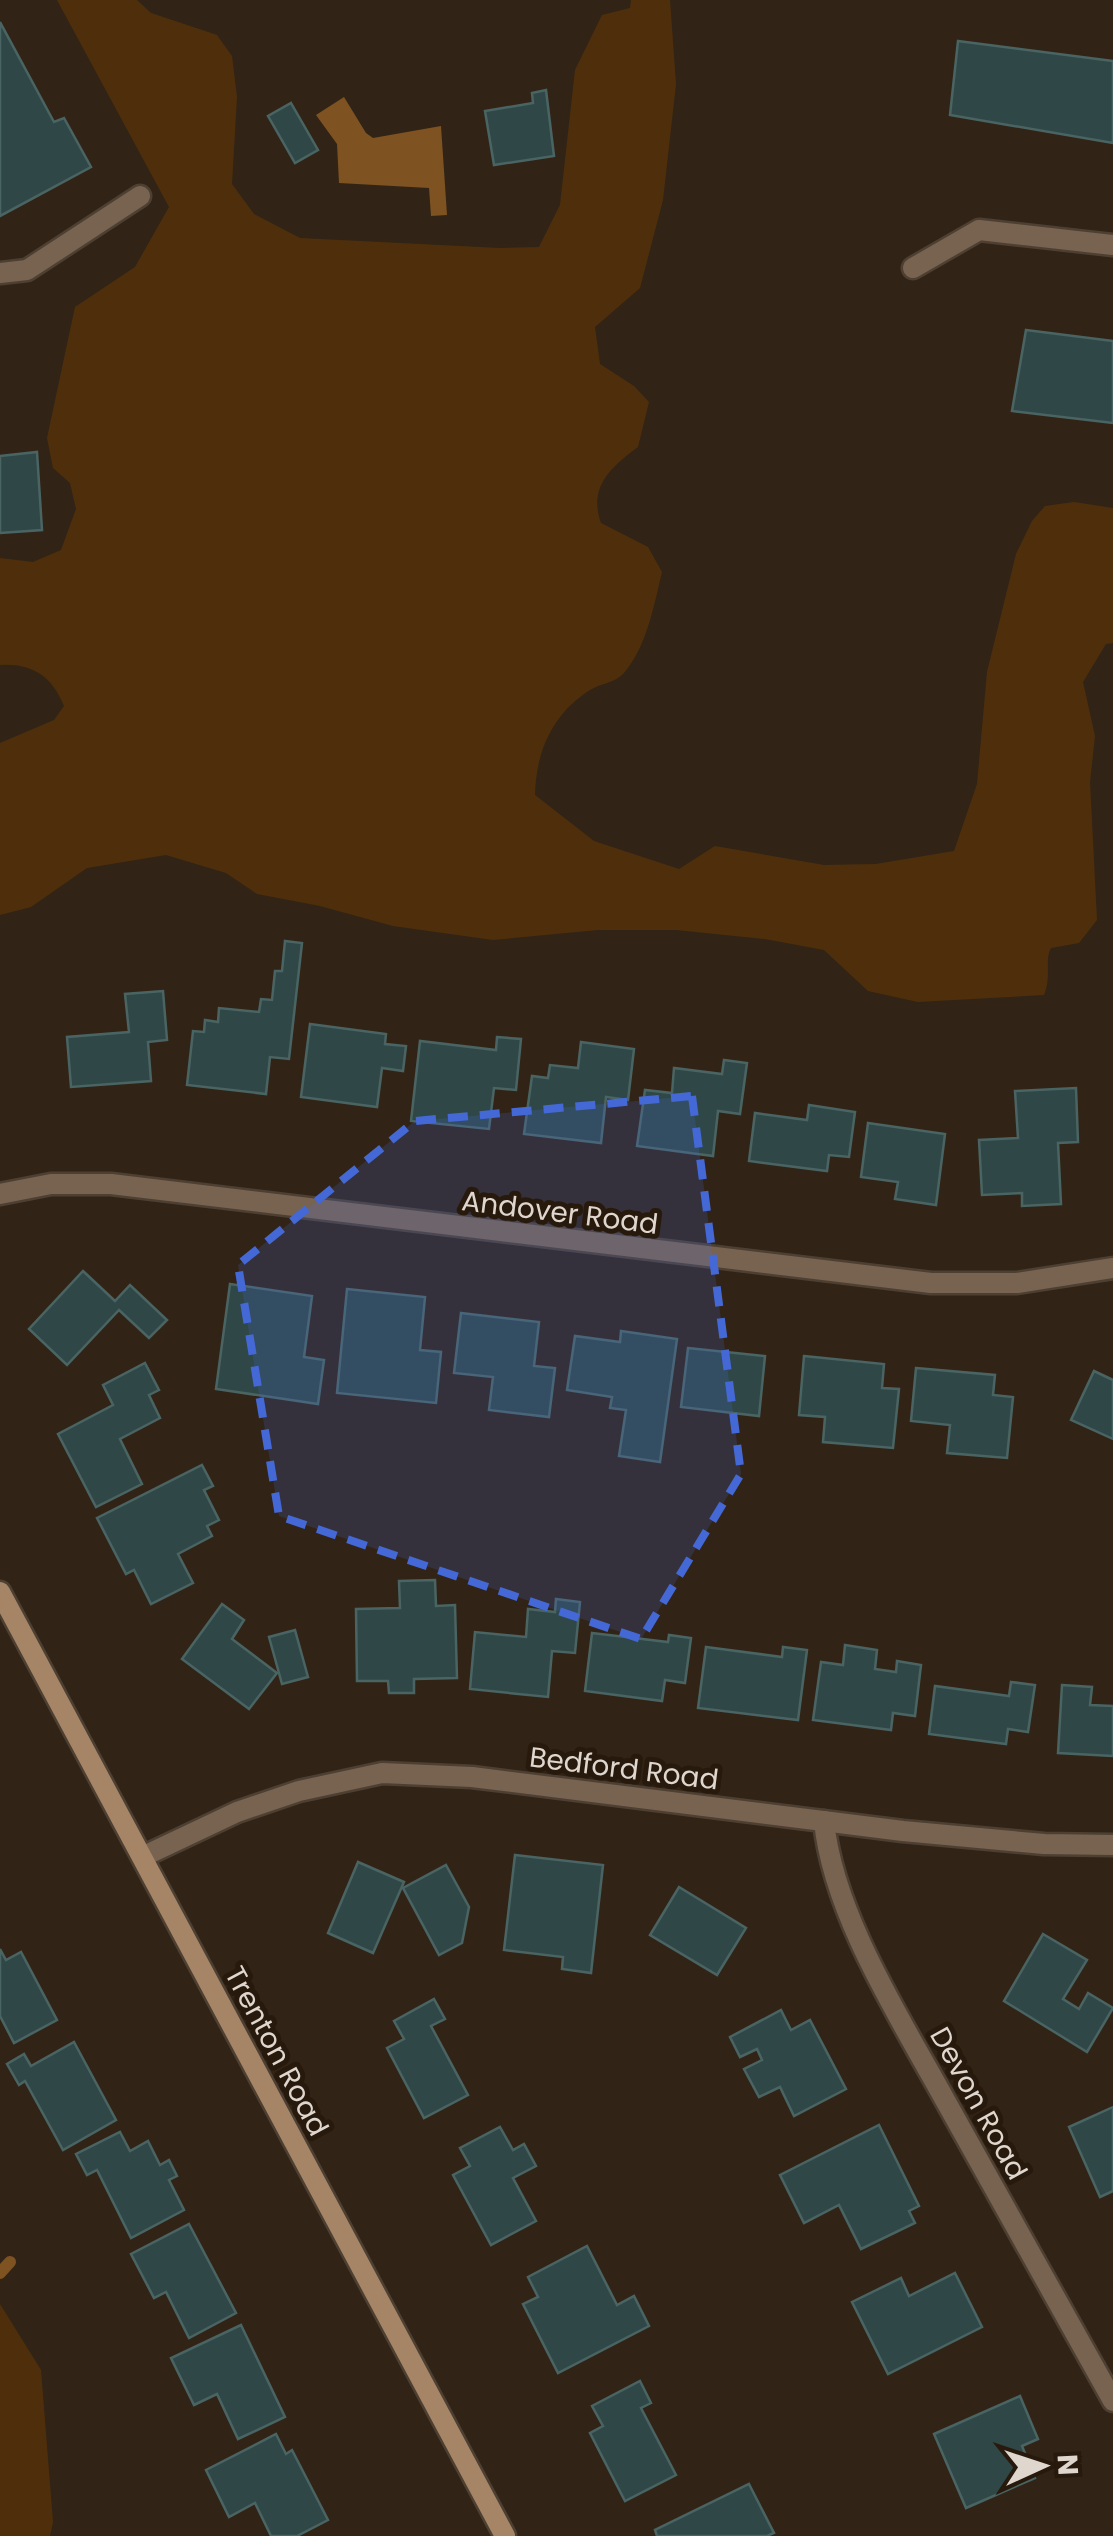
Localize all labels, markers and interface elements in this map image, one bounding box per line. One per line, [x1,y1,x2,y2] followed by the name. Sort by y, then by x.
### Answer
[460,1181,660,1244] street label: Andover Road
[527,1738,721,1799] street label: Bedford Road
[215,1959,338,2143] street label: Trenton Road
[921,2020,1037,2187] street label: Devon Road
[993,2416,1093,2516] north arrow
[1047,2453,1087,2476] text: N

